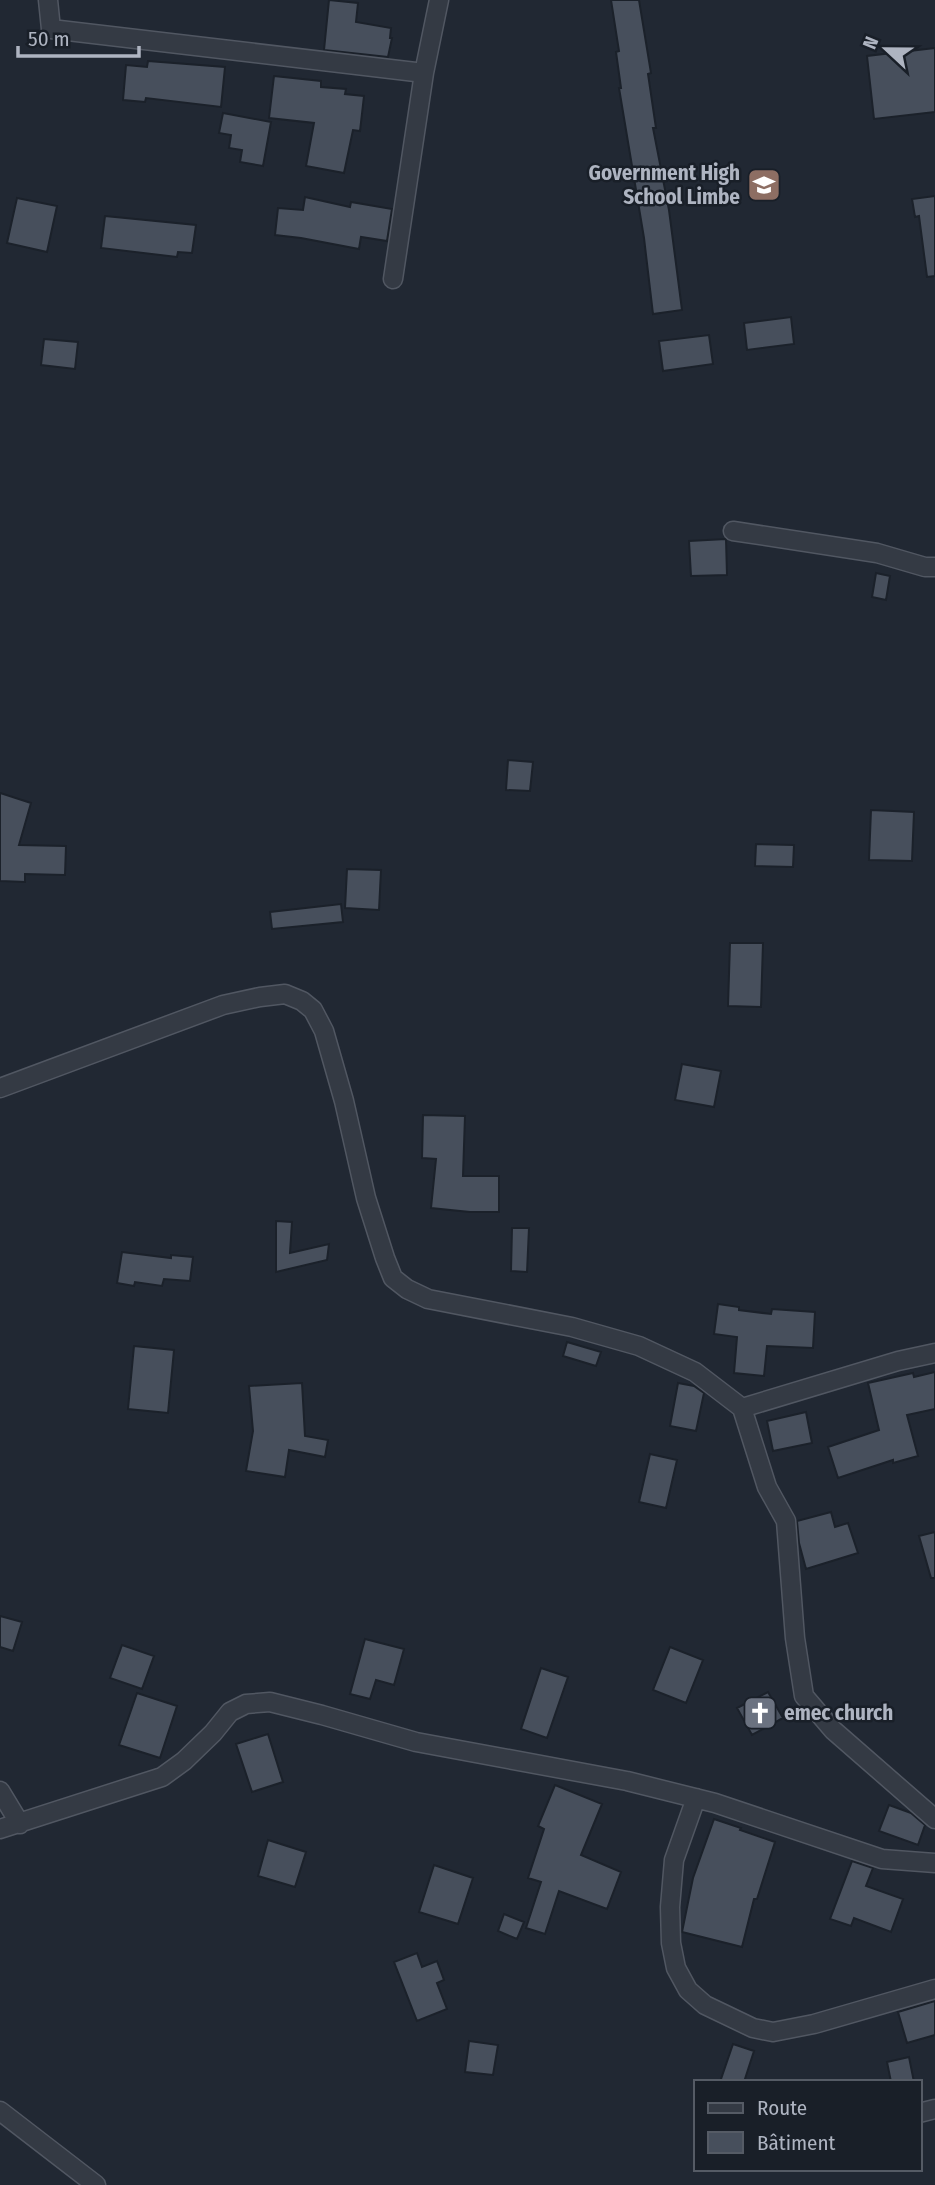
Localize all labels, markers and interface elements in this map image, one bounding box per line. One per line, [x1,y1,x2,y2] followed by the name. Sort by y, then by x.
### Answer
[18,14,138,58] scale bar
[851,14,921,84] north arrow
[28,26,70,52] text: 50 m
[858,33,883,52] text: N
[589,160,740,210] place label: Government High School Limbe
[745,166,783,204] school or university icon: Government High School Limbe
[741,1694,779,1732] church icon: emec church
[784,1700,893,1726] place label: emec church
[694,2080,921,2171] legend
[757,2095,807,2121] text: Route
[757,2130,836,2156] text: Bâtiment

